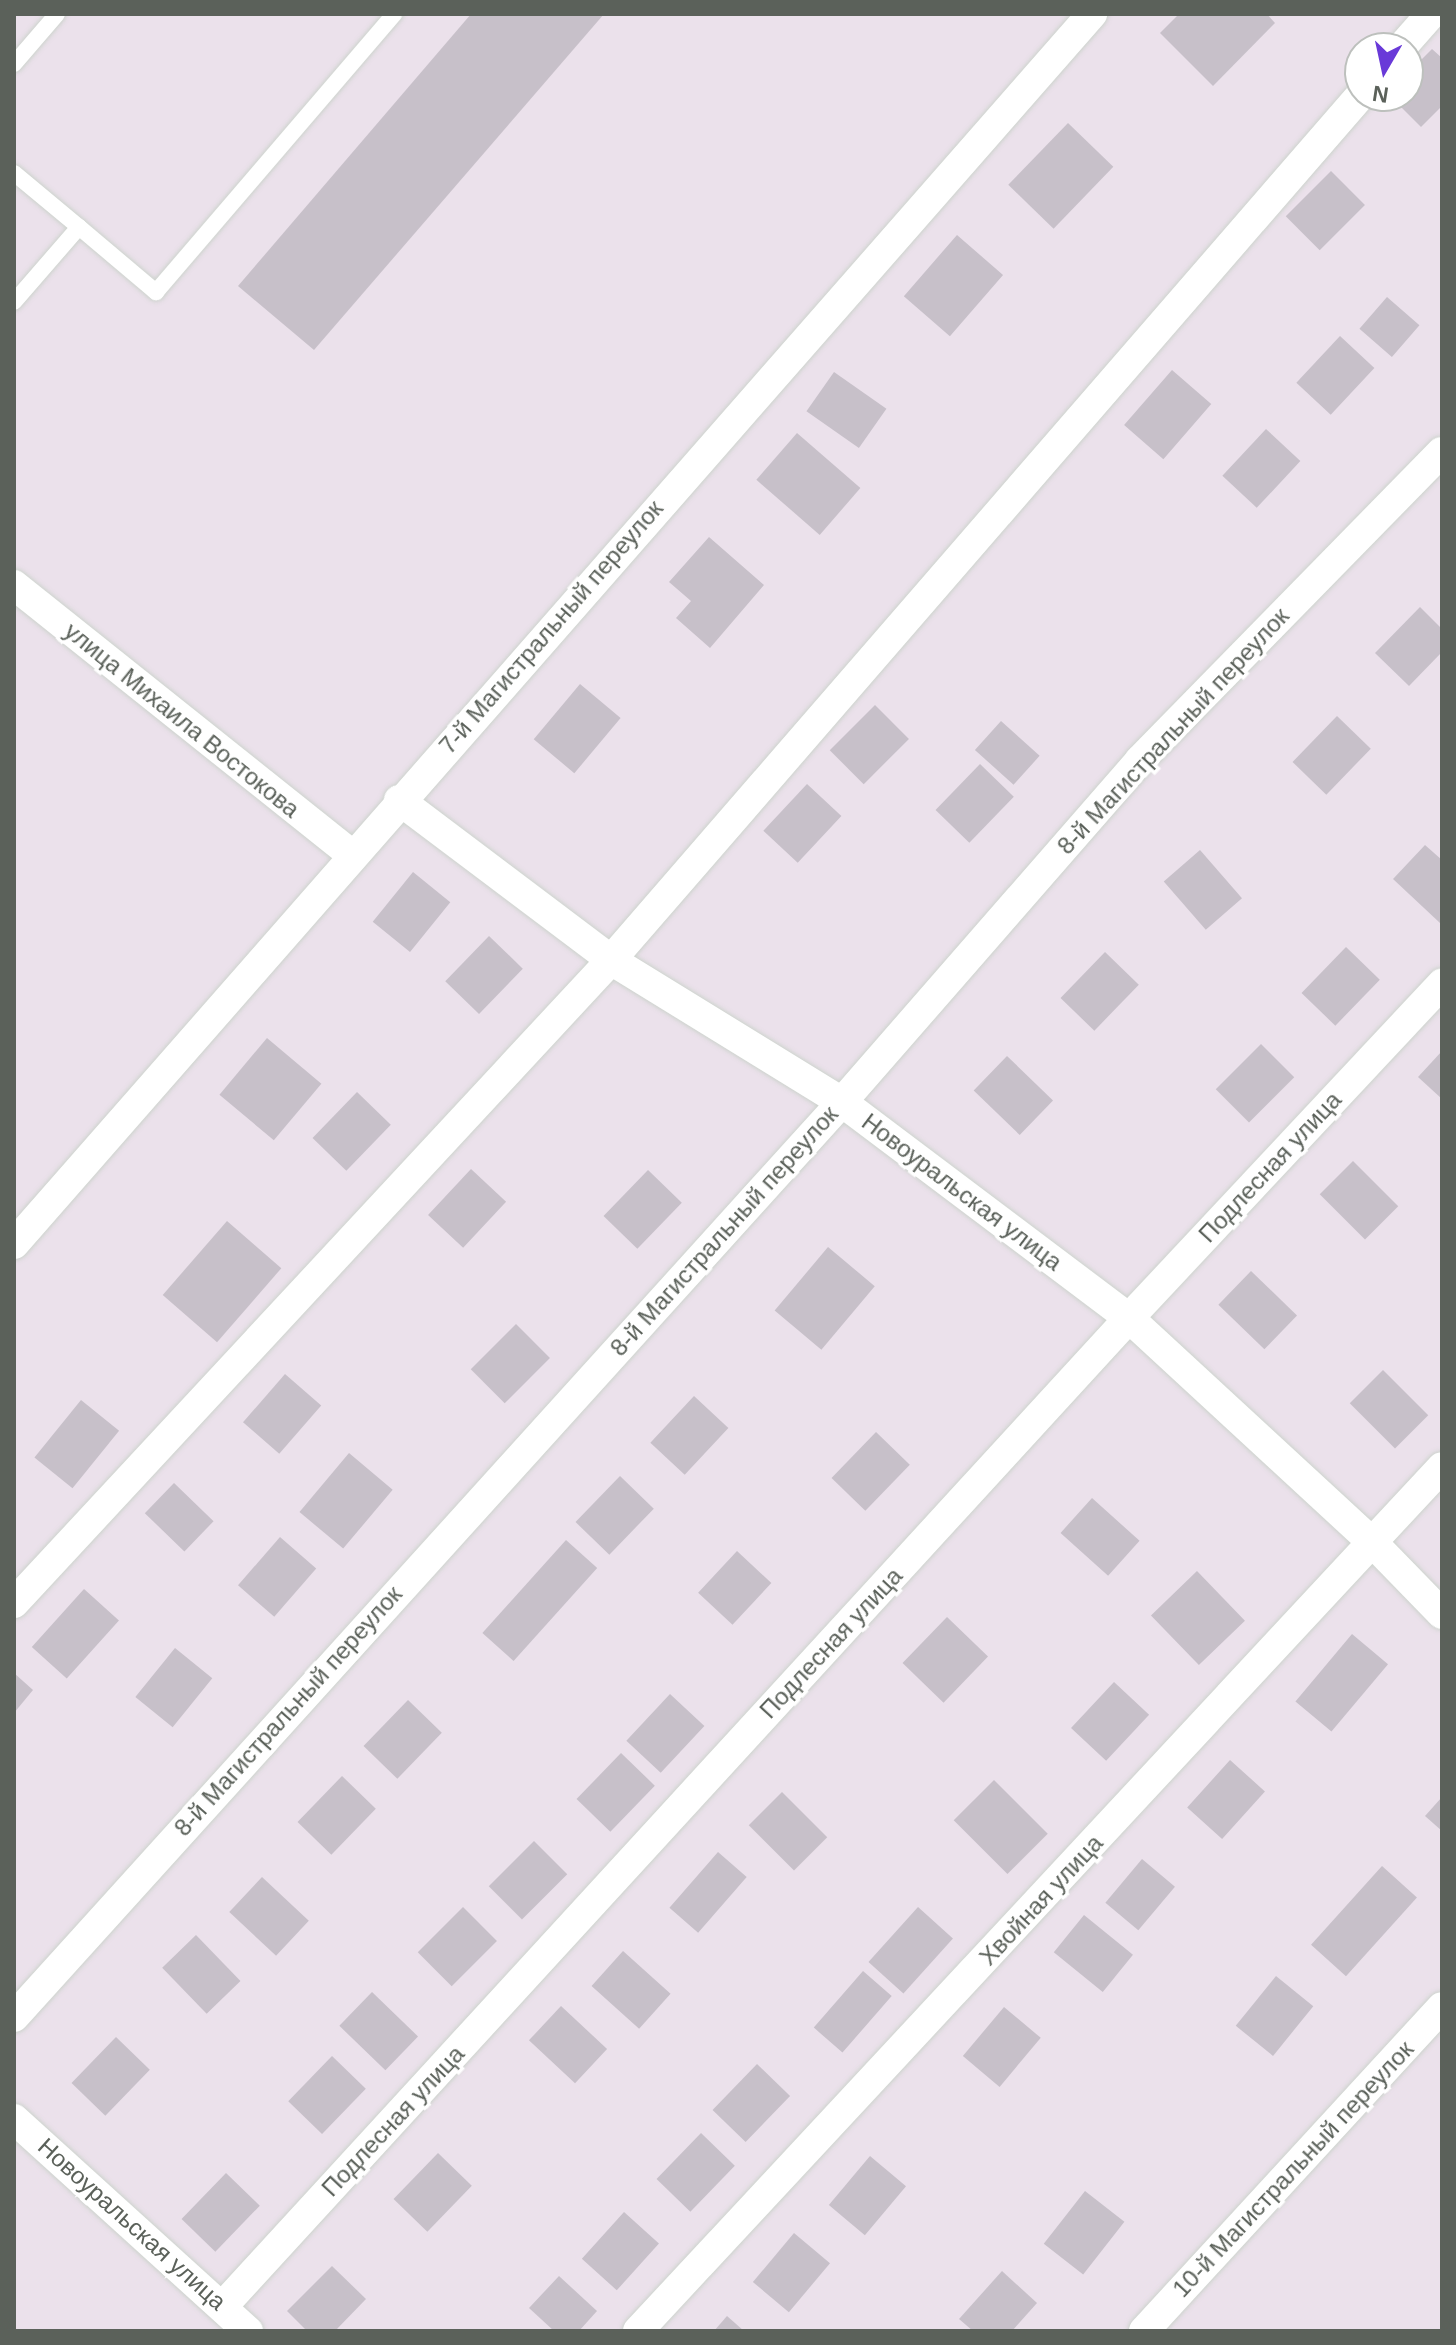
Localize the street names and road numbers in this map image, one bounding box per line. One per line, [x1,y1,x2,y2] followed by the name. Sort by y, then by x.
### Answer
[433,494,669,760] street label: 7-й Магистральный переулок
[1051,602,1295,860] street label: 8-й Магистральный переулок
[59,616,305,824] street label: улица Михаила Востокова
[1193,1086,1347,1248] street label: Подлесная улица
[604,1100,844,1362] street label: 8-й Магистральный переулок
[856,1107,1068,1277] street label: Новоуральская улица
[754,1562,908,1724] street label: Подлесная улица
[168,1580,408,1842] street label: 8-й Магистральный переулок
[973,1829,1109,1971] street label: Хвойная улица
[1167,2035,1419,2303] street label: 10-й Магистральный переулок
[316,2040,470,2202] street label: Подлесная улица
[32,2132,232,2316] street label: Новоуральская улица

